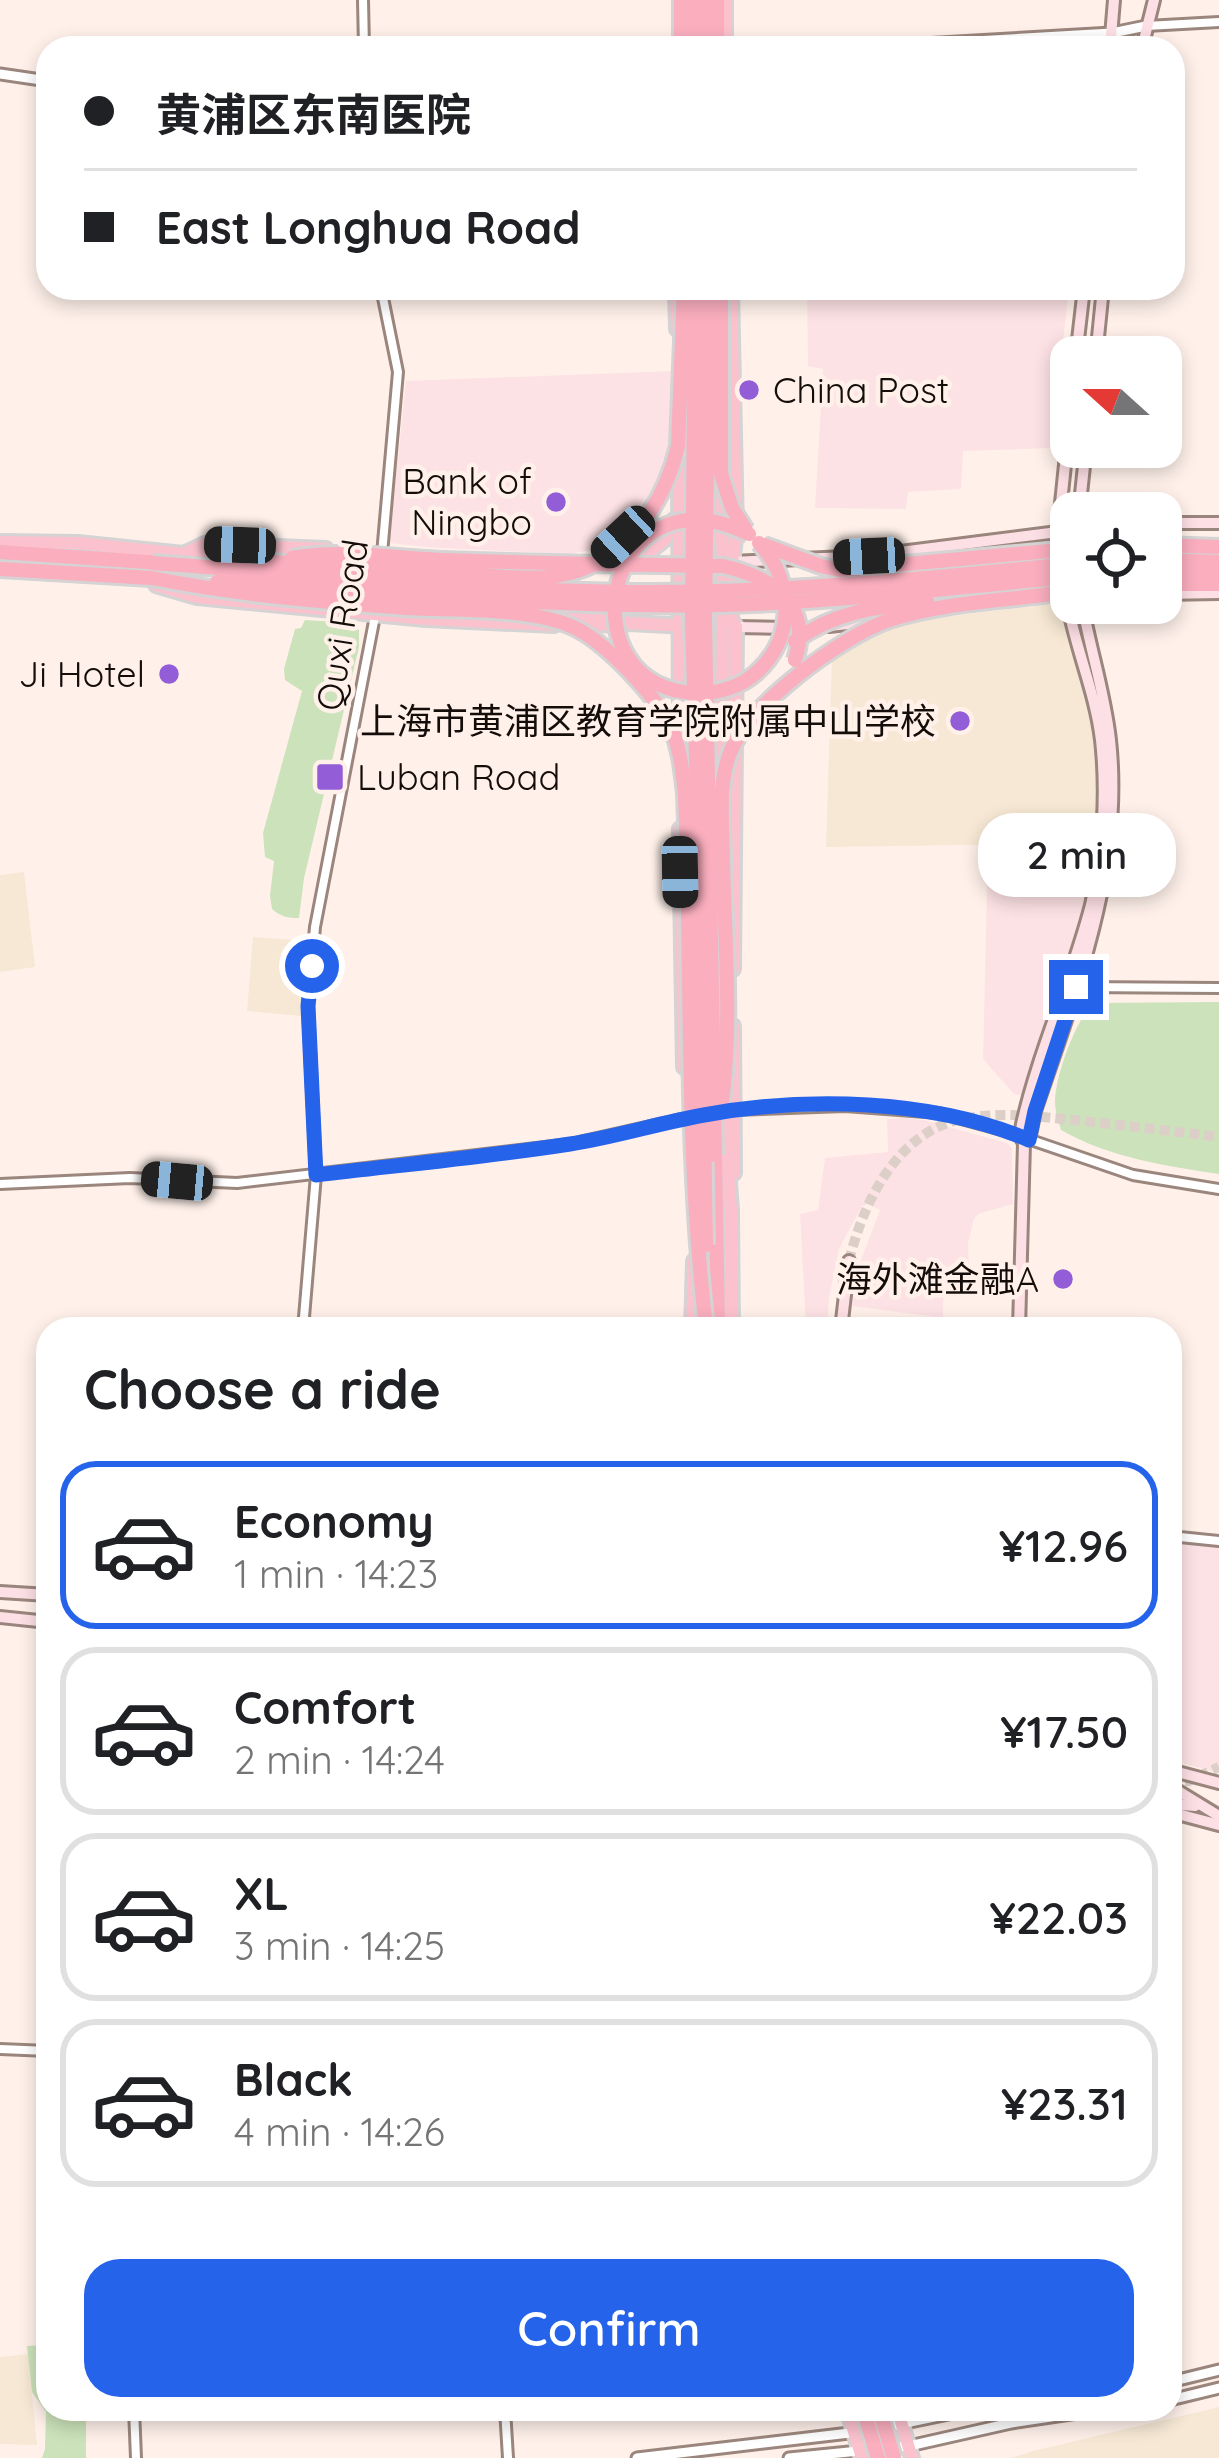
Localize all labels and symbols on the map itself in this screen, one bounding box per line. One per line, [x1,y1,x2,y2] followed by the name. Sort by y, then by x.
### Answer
[1050,336,1182,468] north arrow
[773,367,949,412] place label: China Post
[736,377,762,403] marker: China Post
[402,458,532,544] place label: Bank of Ningbo
[543,489,569,515] marker: Bank of Ningbo
[584,499,662,575] car
[203,526,277,564] car
[306,536,377,714] street label: Quxi Road
[832,536,906,576] car
[19,651,145,696] place label: Ji Hotel
[156,661,182,687] marker: Ji Hotel
[360,698,936,743] place label: 上海市黄浦区教育学院附属中山学校
[947,708,973,734] marker: 上海市黄浦区教育学院附属中山学校
[357,754,560,799] place label: Luban Road
[314,761,346,793] marker: Luban Road
[977,813,1175,897] callout: 2 min
[661,836,699,908] car
[285,939,339,993] route start
[1049,960,1103,1014] route end
[140,1160,214,1202] car
[836,1256,1039,1301] place label: 海外滩金融A
[1050,1266,1076,1292] marker: 海外滩金融A

